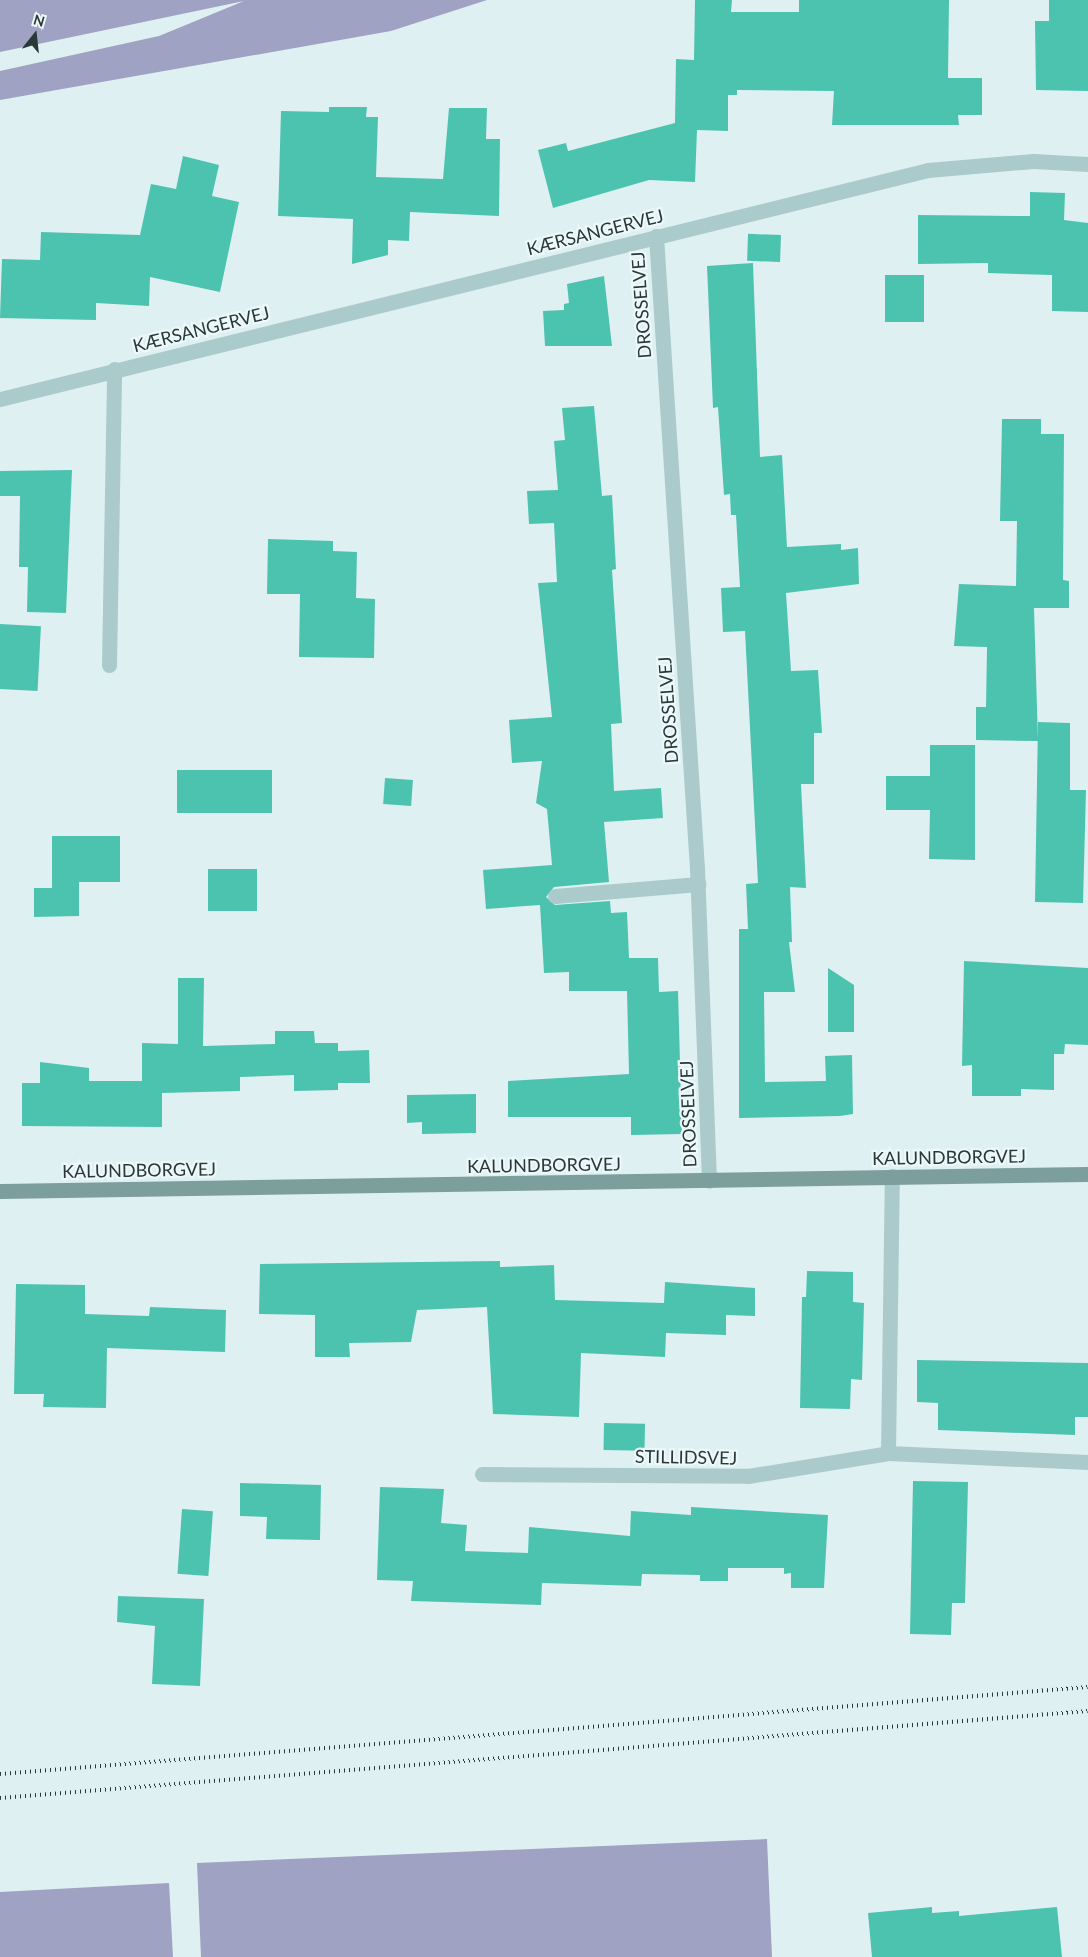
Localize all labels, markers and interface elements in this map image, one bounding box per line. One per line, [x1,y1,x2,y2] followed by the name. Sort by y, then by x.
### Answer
[10,10,60,60] north arrow
[32,10,47,30] text: N
[524,205,666,259] street label: KÆRSANGERVEJ
[626,251,656,359] street label: DROSSELVEJ
[130,302,272,356] street label: KÆRSANGERVEJ
[653,656,683,764] street label: DROSSELVEJ
[675,1060,701,1168] street label: DROSSELVEJ
[872,1145,1026,1169] street label: KALUNDBORGVEJ
[467,1153,621,1177] street label: KALUNDBORGVEJ
[62,1158,216,1182] street label: KALUNDBORGVEJ
[635,1445,737,1469] street label: STILLIDSVEJ

